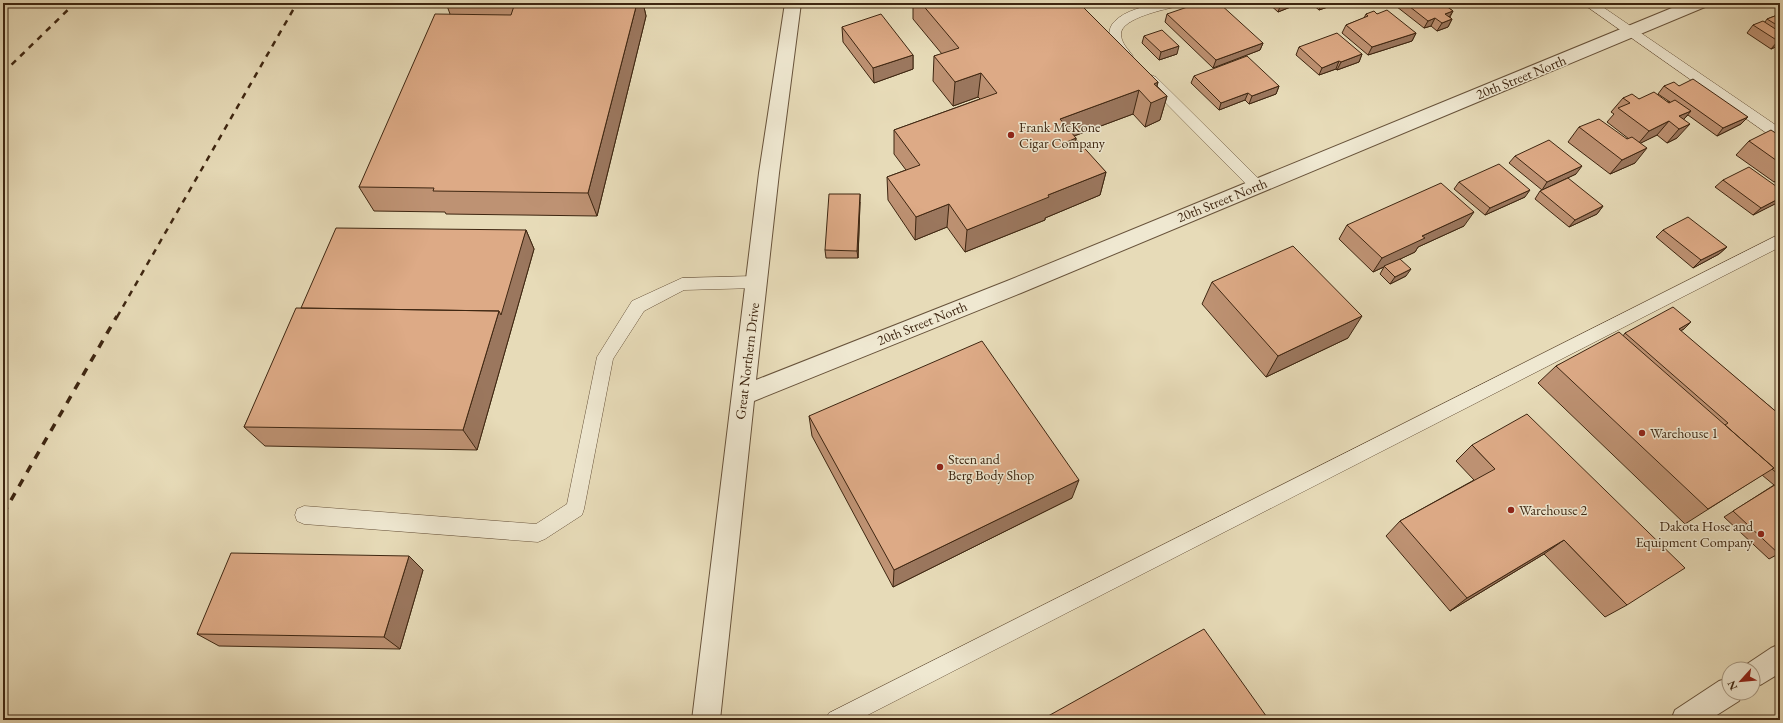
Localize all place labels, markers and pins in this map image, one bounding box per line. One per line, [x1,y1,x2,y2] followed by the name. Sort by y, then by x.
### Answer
[1019,118,1106,152] place label: Frank McKone Cigar Company
[1006,130,1016,140] marker: Frank McKone Cigar Company
[1650,424,1718,442] place label: Warehouse 1
[1637,428,1647,438] marker: Warehouse 1
[948,450,1034,484] place label: Steen and Berg Body Shop
[935,462,945,472] marker: Steen and Berg Body Shop
[1519,501,1587,519] place label: Warehouse 2
[1506,505,1516,515] marker: Warehouse 2
[1636,517,1754,551] place label: Dakota Hose and Equipment Company
[1756,529,1766,539] marker: Dakota Hose and Equipment Company

